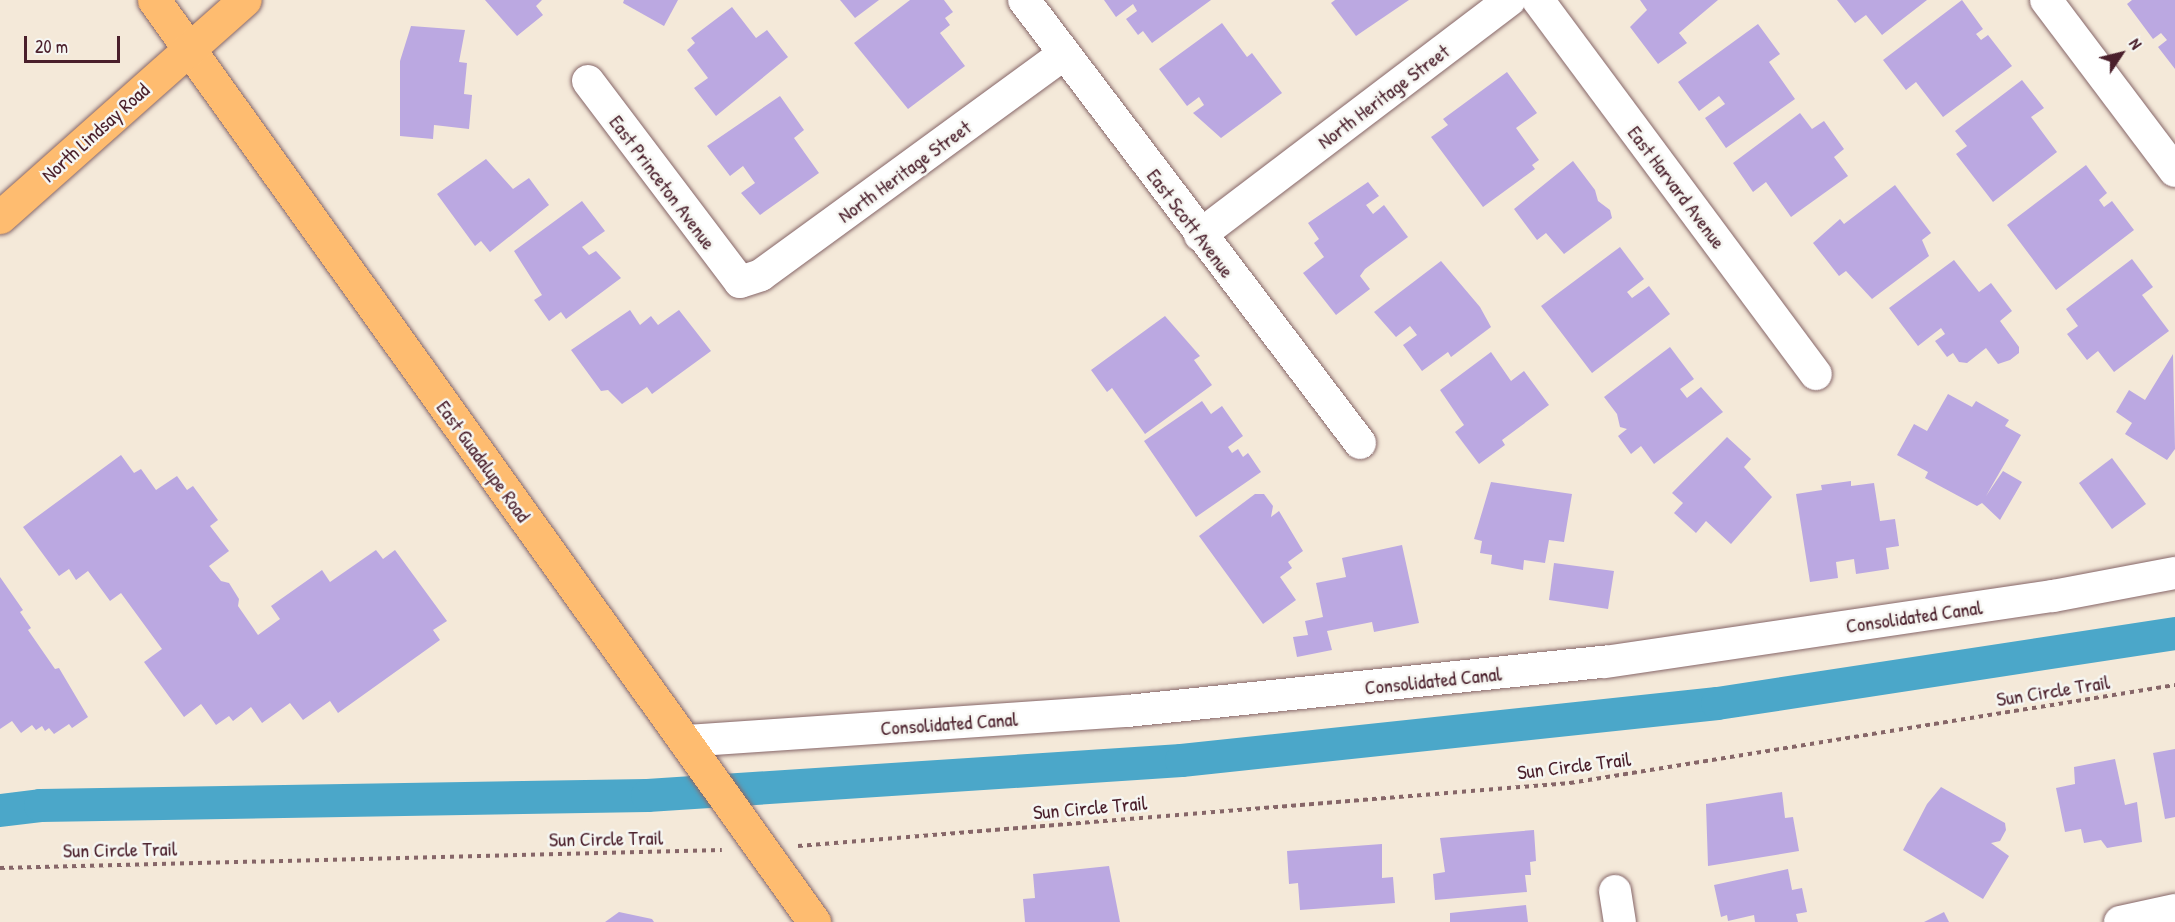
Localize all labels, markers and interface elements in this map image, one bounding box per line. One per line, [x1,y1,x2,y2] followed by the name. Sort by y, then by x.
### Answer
[27,24,123,62] scale bar
[2091,24,2151,84] north arrow
[35,34,68,59] text: 20 m
[2124,34,2147,53] text: N
[1312,39,1454,153] street label: North Heritage Street
[36,77,154,187] street label: North Lindsay Road
[605,110,721,254] street label: East Princeton Avenue
[833,115,975,227] street label: North Heritage Street
[1623,121,1731,253] street label: East Harvard Avenue
[1142,164,1240,282] street label: East Scott Avenue
[432,396,536,526] street label: East Guadalupe Road
[1844,595,1984,637] street label: Consolidated Canal
[1363,661,1503,699] street label: Consolidated Canal
[1995,669,2111,711] street label: Sun Circle Trail
[880,706,1018,740] street label: Consolidated Canal
[1516,746,1632,784] street label: Sun Circle Trail
[1032,790,1148,824] street label: Sun Circle Trail
[549,825,663,851] street label: Sun Circle Trail
[63,836,177,862] street label: Sun Circle Trail

